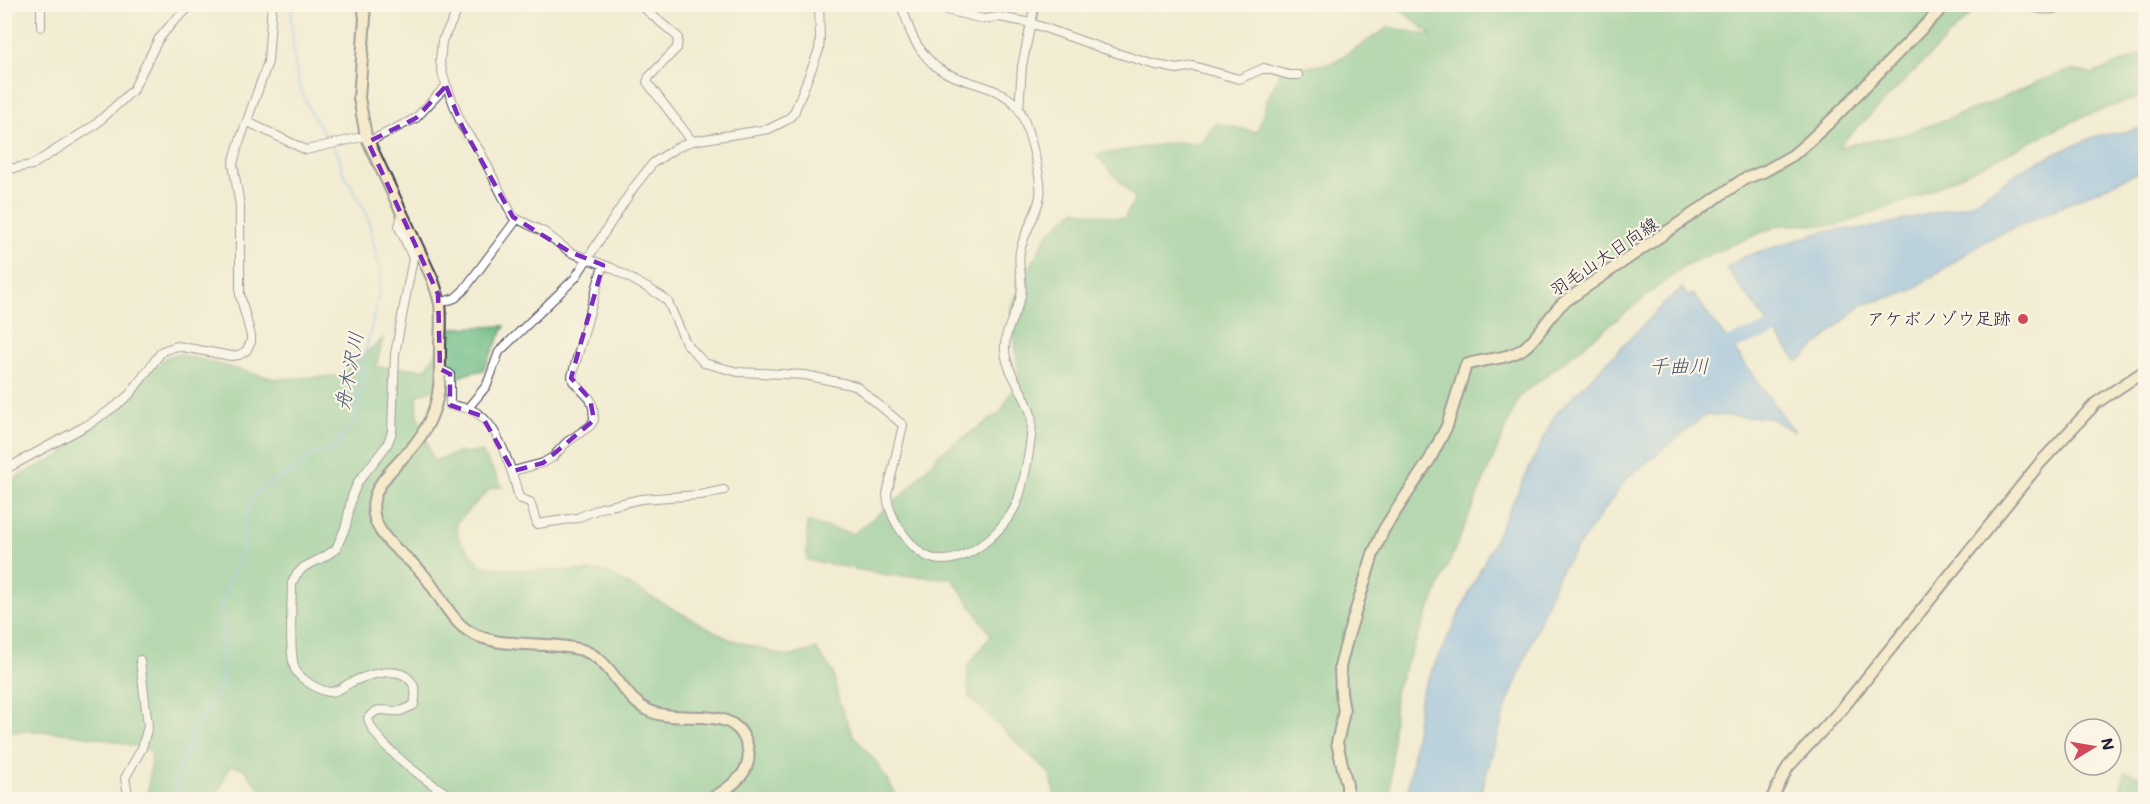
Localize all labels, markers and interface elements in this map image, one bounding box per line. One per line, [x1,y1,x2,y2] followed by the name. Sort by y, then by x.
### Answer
[1545,211,1662,301] street label: 羽毛山大日向線
[1867,306,2011,330] place label: アケボノゾウ足跡
[2016,312,2030,326] marker: アケボノゾウ足跡
[328,329,368,413] water label: 舟木沢川
[1649,352,1709,378] water label: 千曲川
[2063,717,2123,777] north arrow
[2097,736,2120,752] text: N

